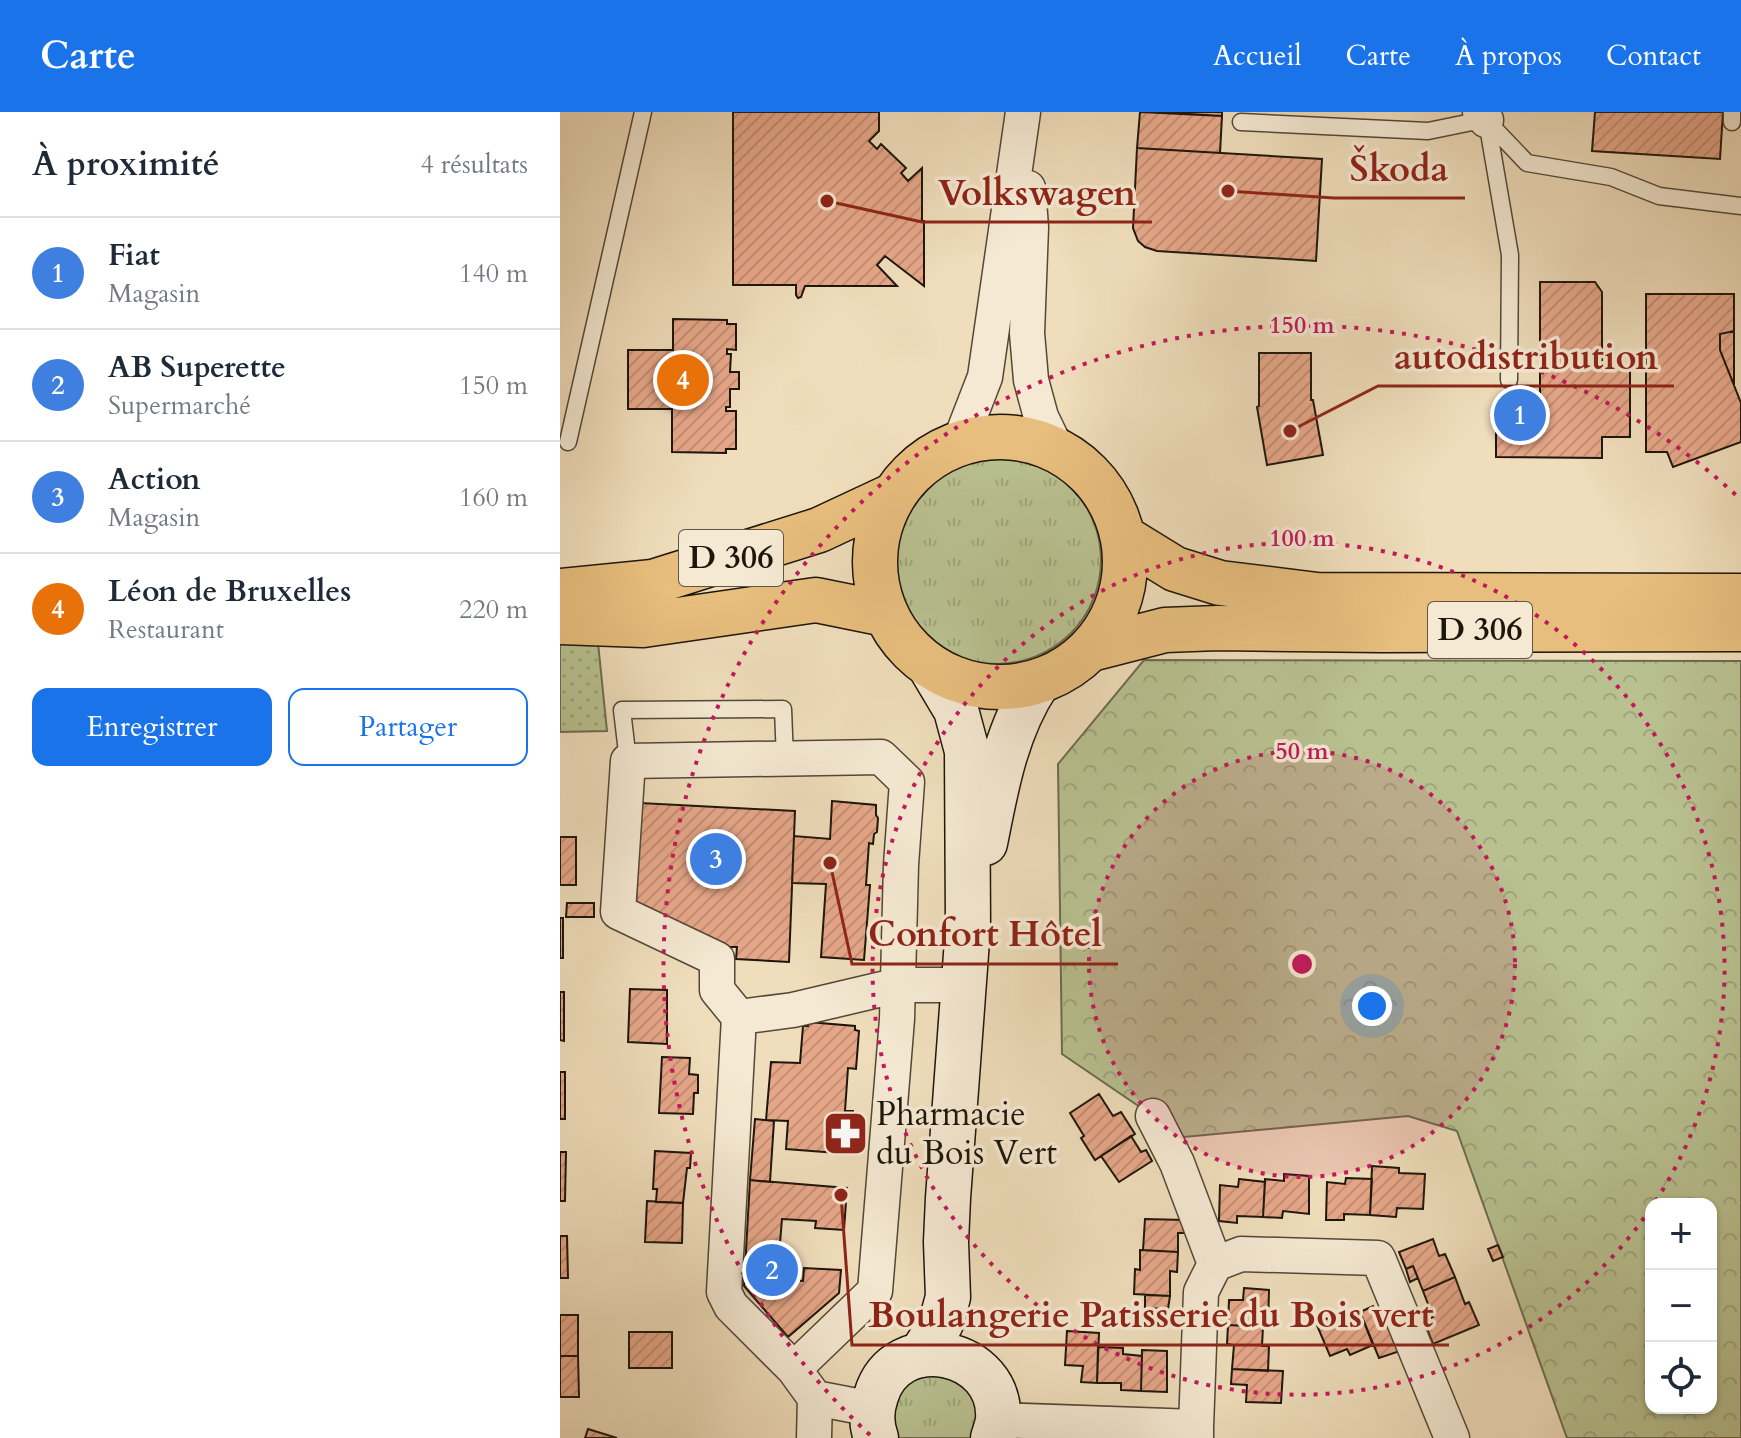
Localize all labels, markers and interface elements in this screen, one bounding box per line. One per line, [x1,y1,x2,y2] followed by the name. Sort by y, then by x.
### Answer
[40,30,136,82] text: Carte
[1213,37,1302,75] text: Accueil
[1346,37,1411,75] text: Carte
[1455,37,1562,75] text: À propos
[1606,37,1701,75] text: Contact
[1334,138,1465,198] callout: Škoda
[32,141,219,187] text: À proximité
[1350,144,1449,194] text: Škoda
[420,147,528,182] text: 4 résultats
[922,162,1152,222] callout: Volkswagen
[938,169,1136,218] text: Volkswagen
[108,235,160,276] text: Fiat
[51,256,65,291] text: 1
[459,256,528,291] text: 140 m
[108,276,200,311] text: Magasin
[1269,309,1336,342] text: 150 m
[1378,326,1674,386] callout: autodistribution
[1394,333,1658,382] text: autodistribution
[108,347,286,388] text: AB Superette
[657,350,709,410] pin: 4
[51,368,65,403] text: 2
[459,368,528,403] text: 150 m
[1494,385,1546,445] pin: 1
[108,388,251,423] text: Supermarché
[108,459,201,500] text: Action
[51,480,65,515] text: 3
[459,480,528,515] text: 160 m
[108,500,200,535] text: Magasin
[1269,522,1336,555] text: 100 m
[679,530,783,586] road number: D 306
[108,571,351,612] text: Léon de Bruxelles
[51,592,65,627] text: 4
[459,592,528,627] text: 220 m
[1428,602,1532,658] road number: D 306
[108,612,224,647] text: Restaurant
[32,688,272,766] button: Enregistrer
[288,688,528,766] button: Partager
[1275,735,1329,768] text: 50 m
[690,829,742,889] pin: 3
[852,904,1118,964] callout: Confort Hôtel
[868,910,1102,959] text: Confort Hôtel
[1288,950,1316,978] centre of rings
[1352,986,1392,1026] your location
[876,1091,1057,1176] place label: Pharmacie du Bois Vert
[821,1110,869,1158] pharmacy icon: Pharmacie du Bois Vert
[1645,1198,1717,1414] map controls
[1645,1198,1717,1270] button: +
[746,1240,798,1300] pin: 2
[1645,1270,1717,1342] button: −
[852,1285,1449,1345] callout: Boulangerie Patisserie du Bois vert
[869,1291,1434,1340] text: Boulangerie Patisserie du Bois vert
[1645,1342,1717,1414] button: locate

